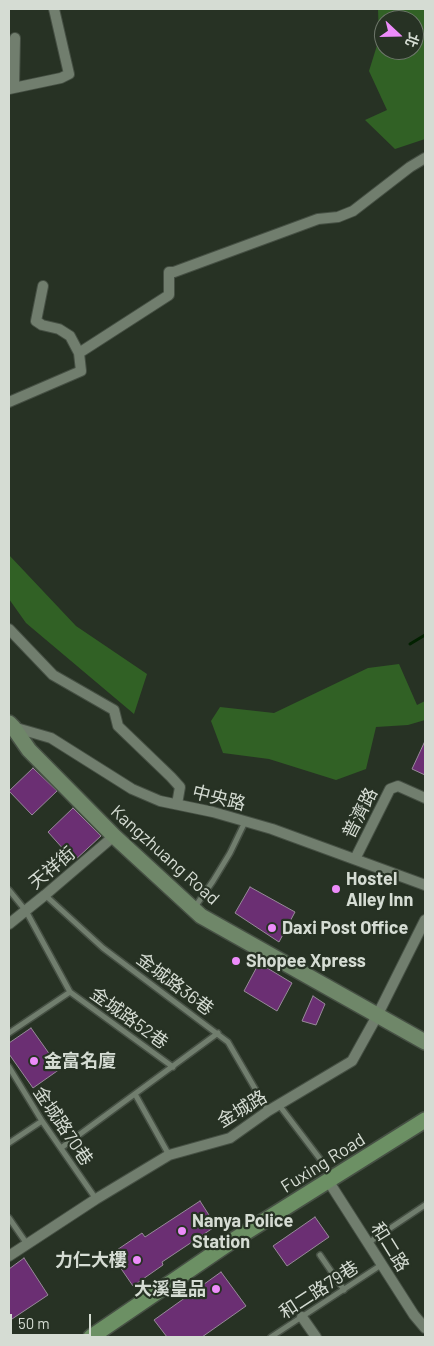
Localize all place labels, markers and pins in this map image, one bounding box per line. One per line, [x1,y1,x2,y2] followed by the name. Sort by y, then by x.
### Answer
[346,868,413,911] place label: Hostel Alley Inn
[330,883,342,895] marker: Hostel Alley Inn
[282,917,408,939] place label: Daxi Post Office
[266,922,278,934] marker: Daxi Post Office
[246,950,366,972] place label: Shopee Xpress
[230,955,242,967] marker: Shopee Xpress
[44,1050,116,1072] place label: 金富名廈
[28,1055,40,1067] marker: 金富名廈
[192,1210,293,1252] place label: Nanya Police Station
[176,1225,188,1237] marker: Nanya Police Station
[55,1249,127,1271] place label: 力仁大樓
[131,1254,143,1266] marker: 力仁大樓
[134,1278,206,1300] place label: 大溪皇品
[210,1283,222,1295] marker: 大溪皇品

